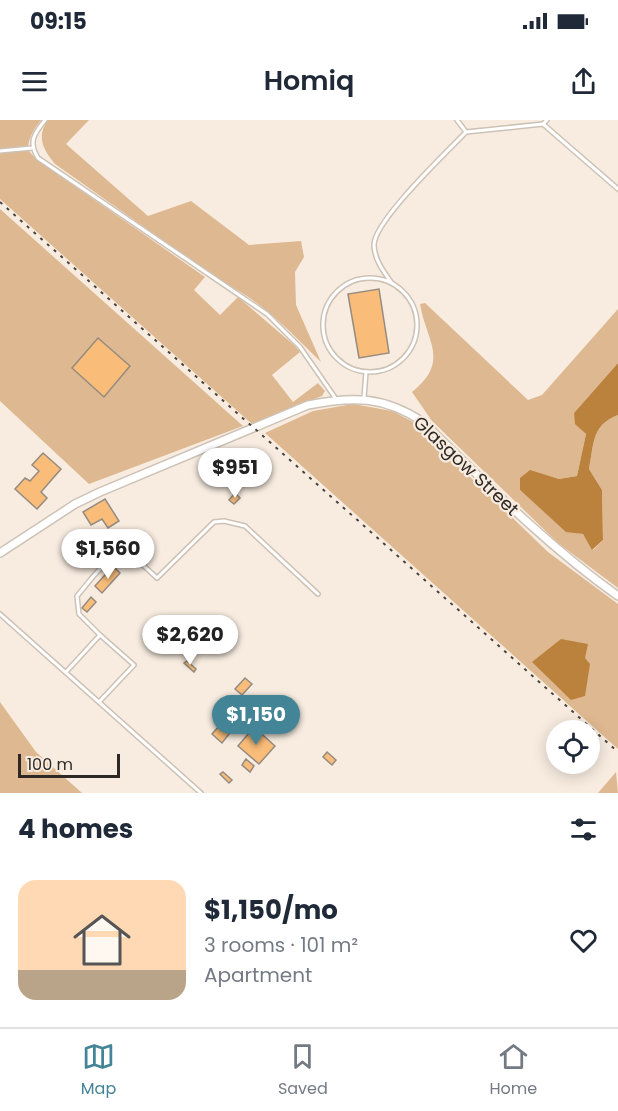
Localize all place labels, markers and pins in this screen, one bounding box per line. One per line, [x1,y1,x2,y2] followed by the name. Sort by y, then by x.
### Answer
[199,448,271,499] pin: $951
[59,529,157,580] pin: $1,560
[141,615,239,666] pin: $2,620
[207,695,305,746] pin: $1,150

